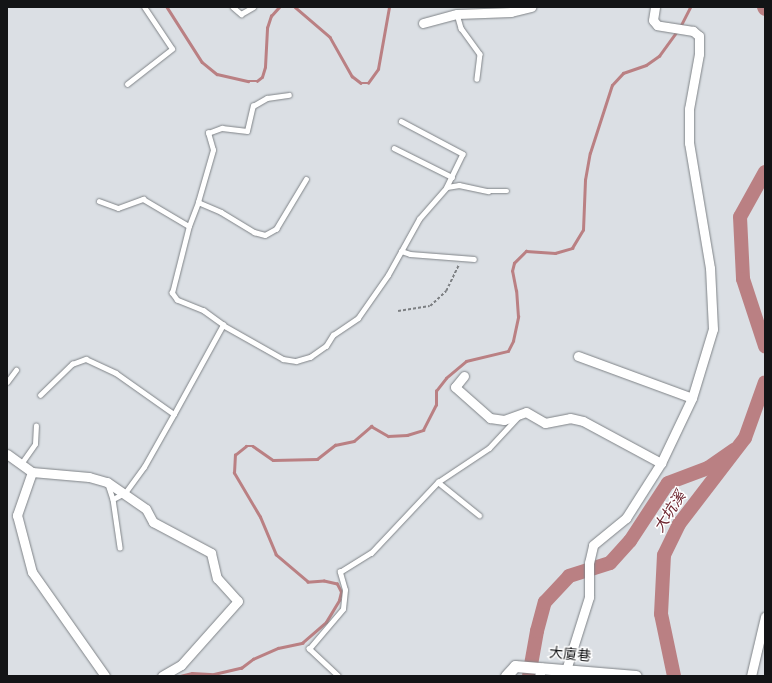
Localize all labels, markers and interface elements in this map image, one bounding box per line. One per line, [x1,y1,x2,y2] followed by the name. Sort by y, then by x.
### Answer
[650,488,690,536] water label: 大坑溪
[548,645,592,665] street label: 大廈巷

